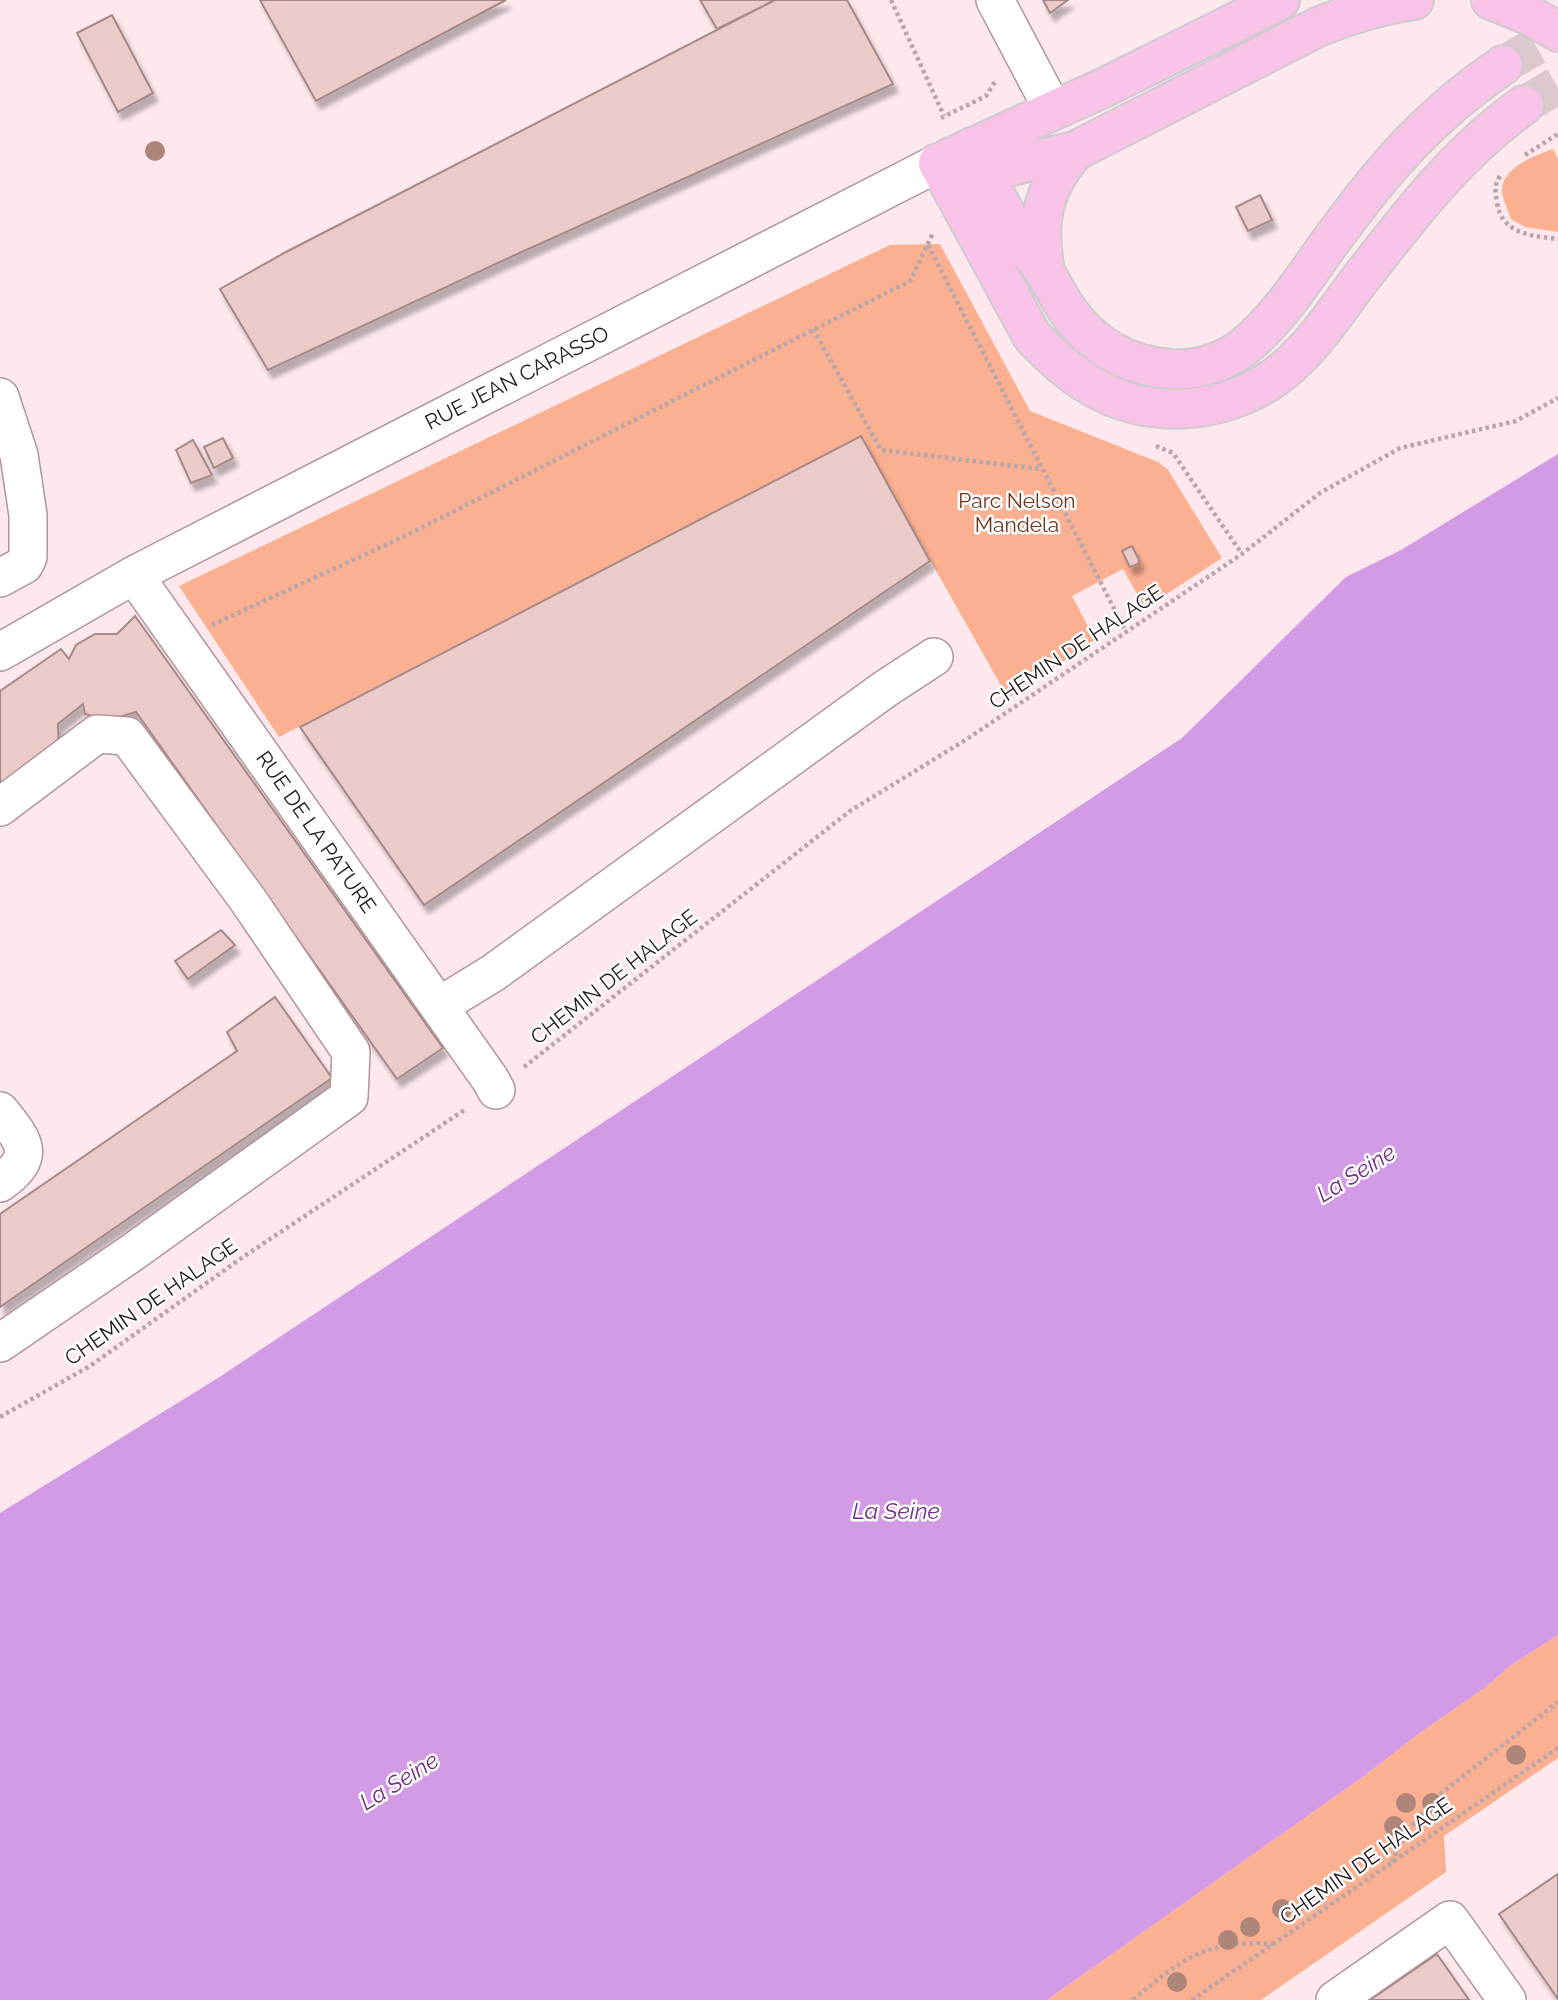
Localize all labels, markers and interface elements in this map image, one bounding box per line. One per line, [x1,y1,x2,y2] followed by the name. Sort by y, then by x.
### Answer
[421,320,613,435] street label: RUE JEAN CARASSO
[958,488,1076,537] park label: Parc Nelson Mandela
[984,579,1167,714] street label: CHEMIN DE HALAGE
[251,746,382,918] street label: RUE DE LA PATURE
[525,904,702,1049] street label: CHEMIN DE HALAGE
[1311,1138,1400,1207] water label: La Seine
[60,1233,242,1370] street label: CHEMIN DE HALAGE
[852,1497,940,1524] water label: La Seine
[354,1746,443,1815] water label: La Seine
[1275,1792,1457,1929] street label: CHEMIN DE HALAGE

